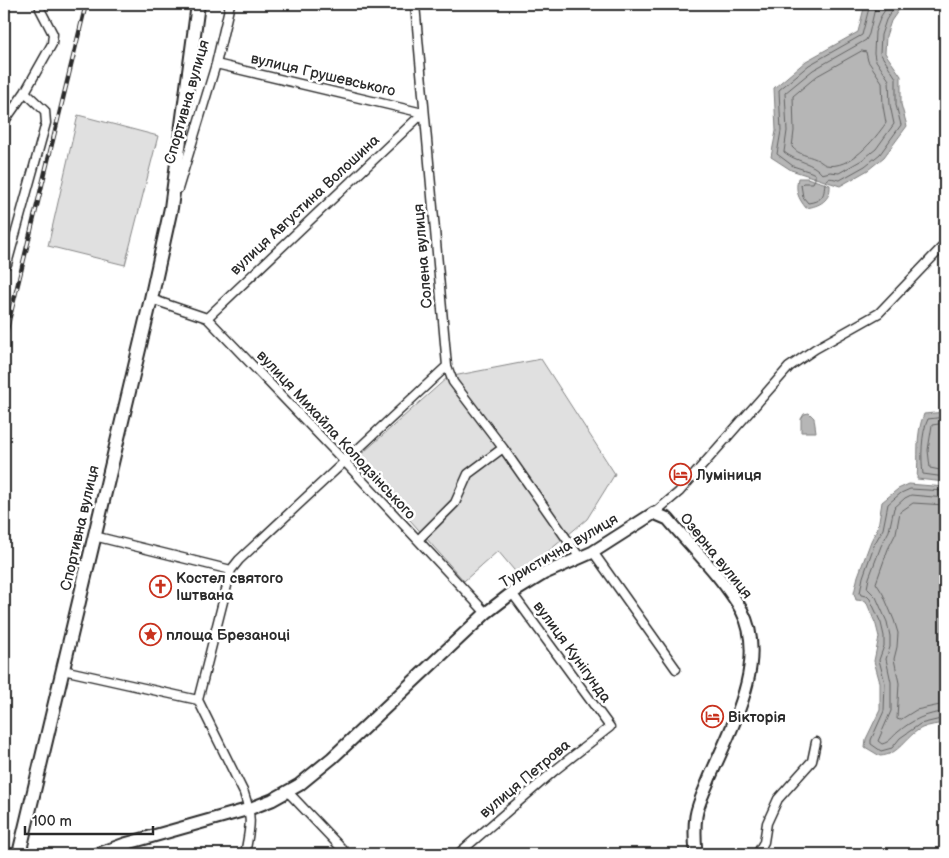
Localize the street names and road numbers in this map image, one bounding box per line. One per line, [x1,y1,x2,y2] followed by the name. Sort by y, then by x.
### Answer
[160,38,214,166] street label: Спортивна вулиця
[249,49,397,101] street label: вулиця Грушевського
[226,131,384,279] street label: вулиця Августина Волошина
[409,203,437,309] street label: Солена вулиця
[252,346,420,524] street label: вулиця Михайла Колодзінського
[56,463,104,593] street label: Спортивна вулиця
[497,509,621,593] street label: Туристична вулиця
[676,509,756,603] street label: Озерна вулиця
[529,598,615,707] street label: вулиця Кунігунда
[476,736,574,822] street label: вулиця Петрова

